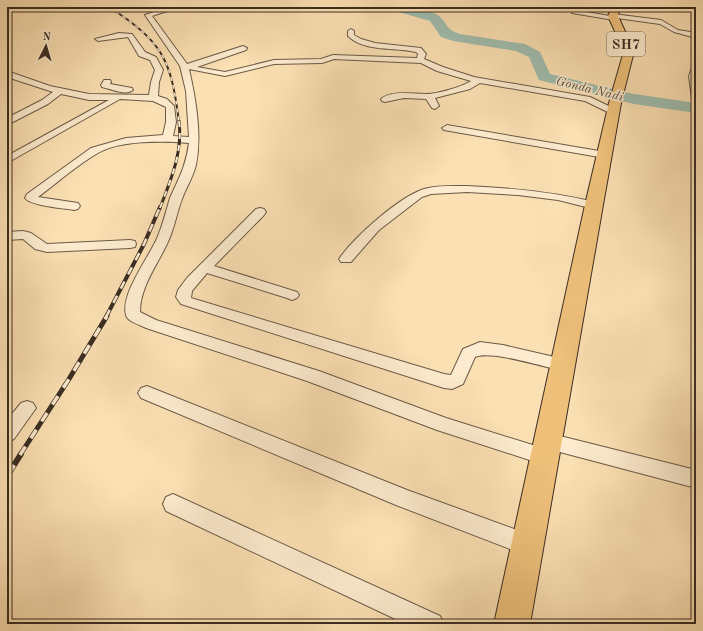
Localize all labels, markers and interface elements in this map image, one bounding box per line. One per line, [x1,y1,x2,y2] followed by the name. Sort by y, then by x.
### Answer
[26,26,66,66] north arrow
[42,32,52,43] text: N
[607,32,645,56] road number: SH7
[555,75,625,104] water label: Gonda Nadi

